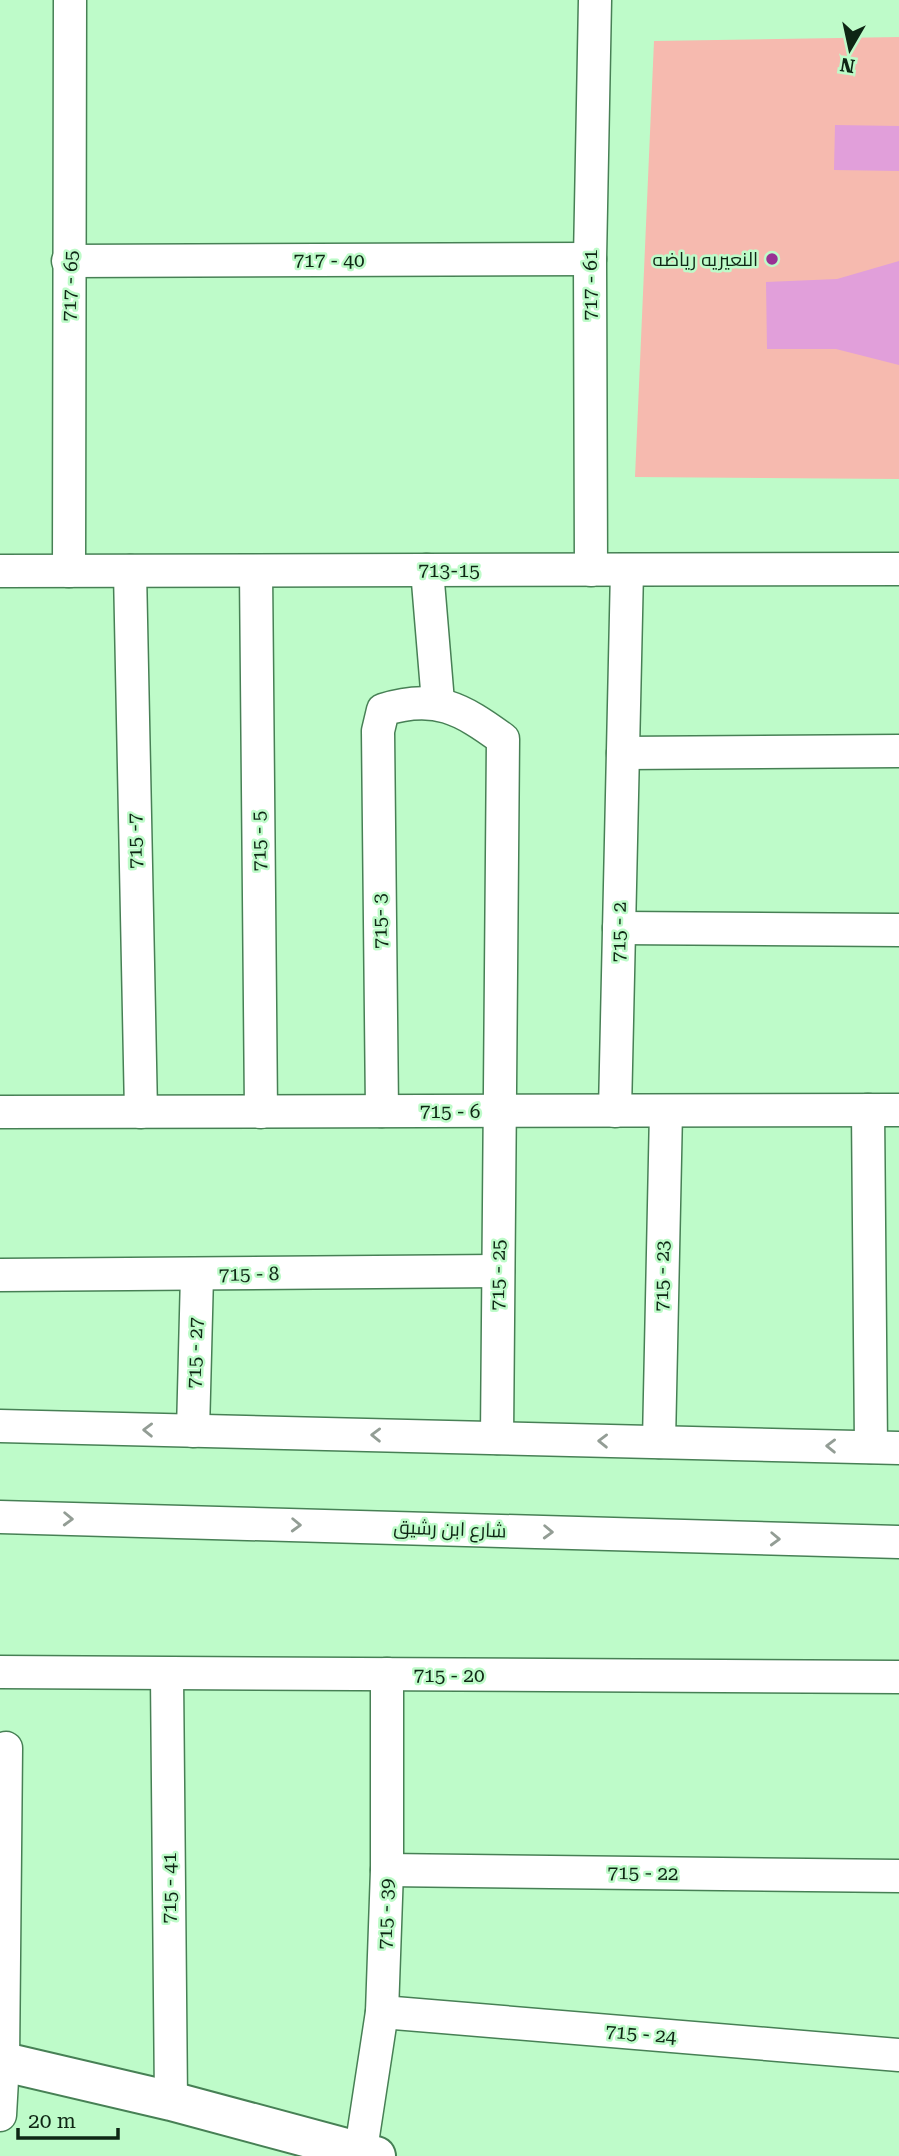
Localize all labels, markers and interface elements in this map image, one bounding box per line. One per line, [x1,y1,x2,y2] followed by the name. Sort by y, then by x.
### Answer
[815,14,885,84] north arrow
[838,53,856,78] text: N
[653,248,758,271] place label: النعيريه رياضه
[293,249,365,272] street label: 717 - 40
[579,249,602,321] street label: 717 - 61
[57,250,83,322] street label: 717 - 65
[764,251,780,267] marker: النعيريه رياضه
[418,559,480,582] street label: 713-15
[247,811,271,871] street label: 715 - 5
[123,813,147,869] street label: 715 -7
[368,893,392,949] street label: 715- 3
[607,902,631,962] street label: 715 - 2
[420,1100,480,1123] street label: 715 - 6
[486,1239,510,1311] street label: 715 - 25
[650,1240,674,1312] street label: 715 - 23
[219,1262,279,1286] street label: 715 - 8
[182,1317,208,1389] street label: 715 - 27
[143,1422,154,1437] one-way arrow
[370,1428,381,1443] one-way arrow
[598,1433,608,1449] one-way arrow
[825,1439,836,1454] one-way arrow
[63,1511,74,1526] one-way arrow
[393,1516,507,1544] street label: شارع ابن رشيق
[291,1517,301,1533] one-way arrow
[543,1524,553,1540] one-way arrow
[770,1531,781,1546] one-way arrow
[413,1664,485,1687] street label: 715 - 20
[158,1852,181,1924] street label: 715 - 41
[607,1861,679,1885] street label: 715 - 22
[373,1878,399,1950] street label: 715 - 39
[605,2019,678,2049] street label: 715 - 24
[18,2096,117,2140] scale bar
[28,2109,76,2133] text: 20 m

